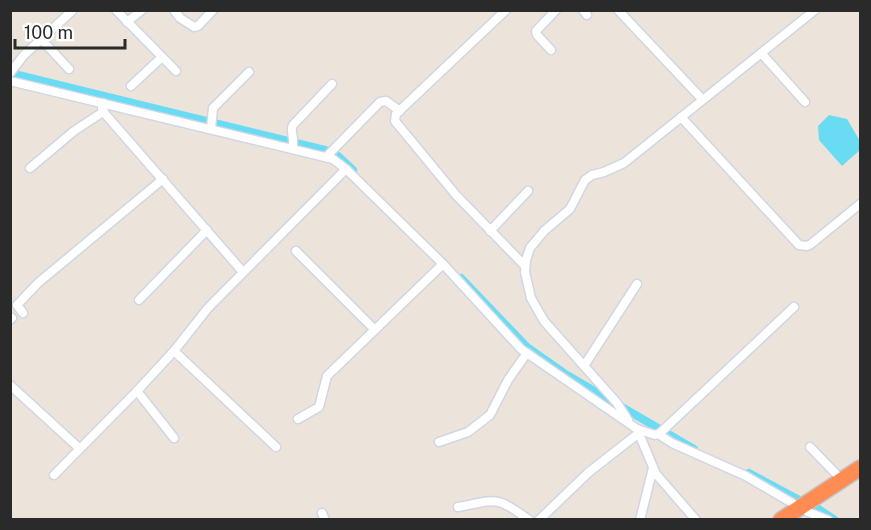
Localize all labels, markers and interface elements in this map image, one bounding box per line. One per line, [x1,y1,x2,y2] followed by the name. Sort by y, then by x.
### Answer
[15,12,124,50] scale bar
[24,22,73,43] text: 100 m

